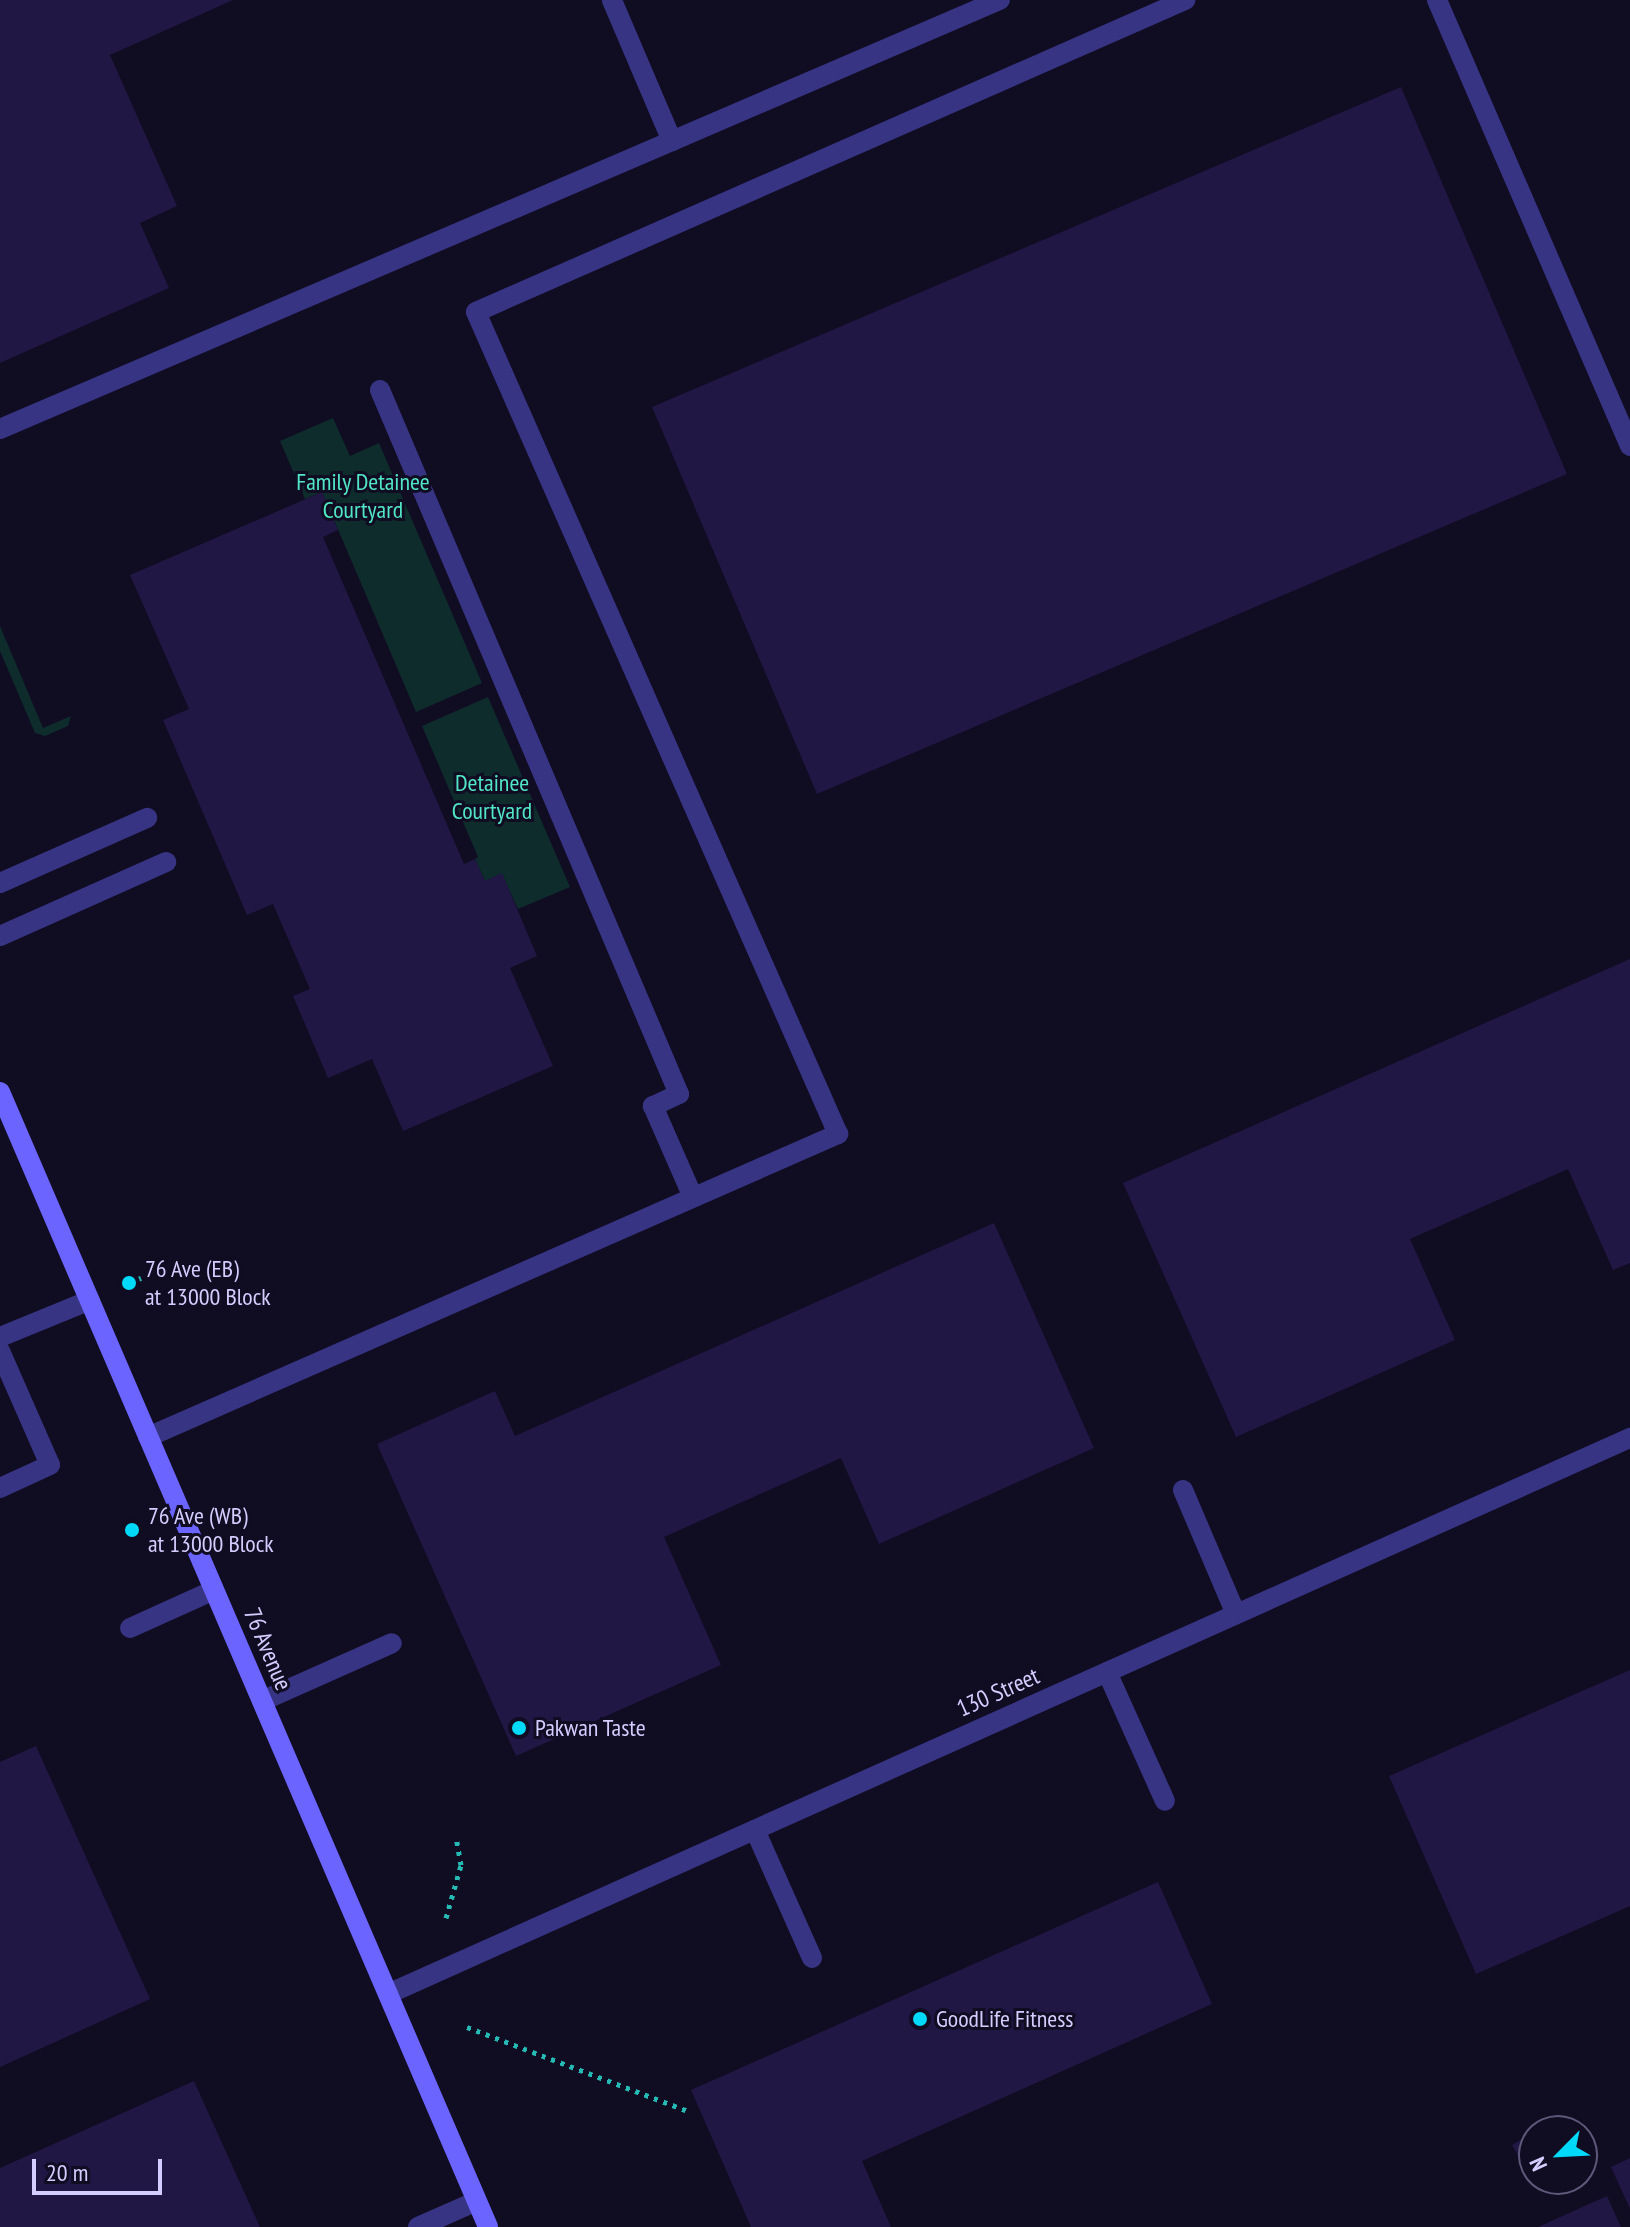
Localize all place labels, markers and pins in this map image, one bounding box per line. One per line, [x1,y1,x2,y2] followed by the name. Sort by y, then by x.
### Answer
[145,1255,270,1311] place label: 76 Ave (EB) at 13000 Block
[120,1274,138,1292] marker: 76 Ave (EB) at 13000 Block
[148,1502,273,1558] place label: 76 Ave (WB) at 13000 Block
[123,1521,141,1539] marker: 76 Ave (WB) at 13000 Block
[535,1714,646,1742] place label: Pakwan Taste
[510,1719,528,1737] marker: Pakwan Taste
[936,2005,1073,2033] place label: GoodLife Fitness
[911,2010,929,2028] marker: GoodLife Fitness

